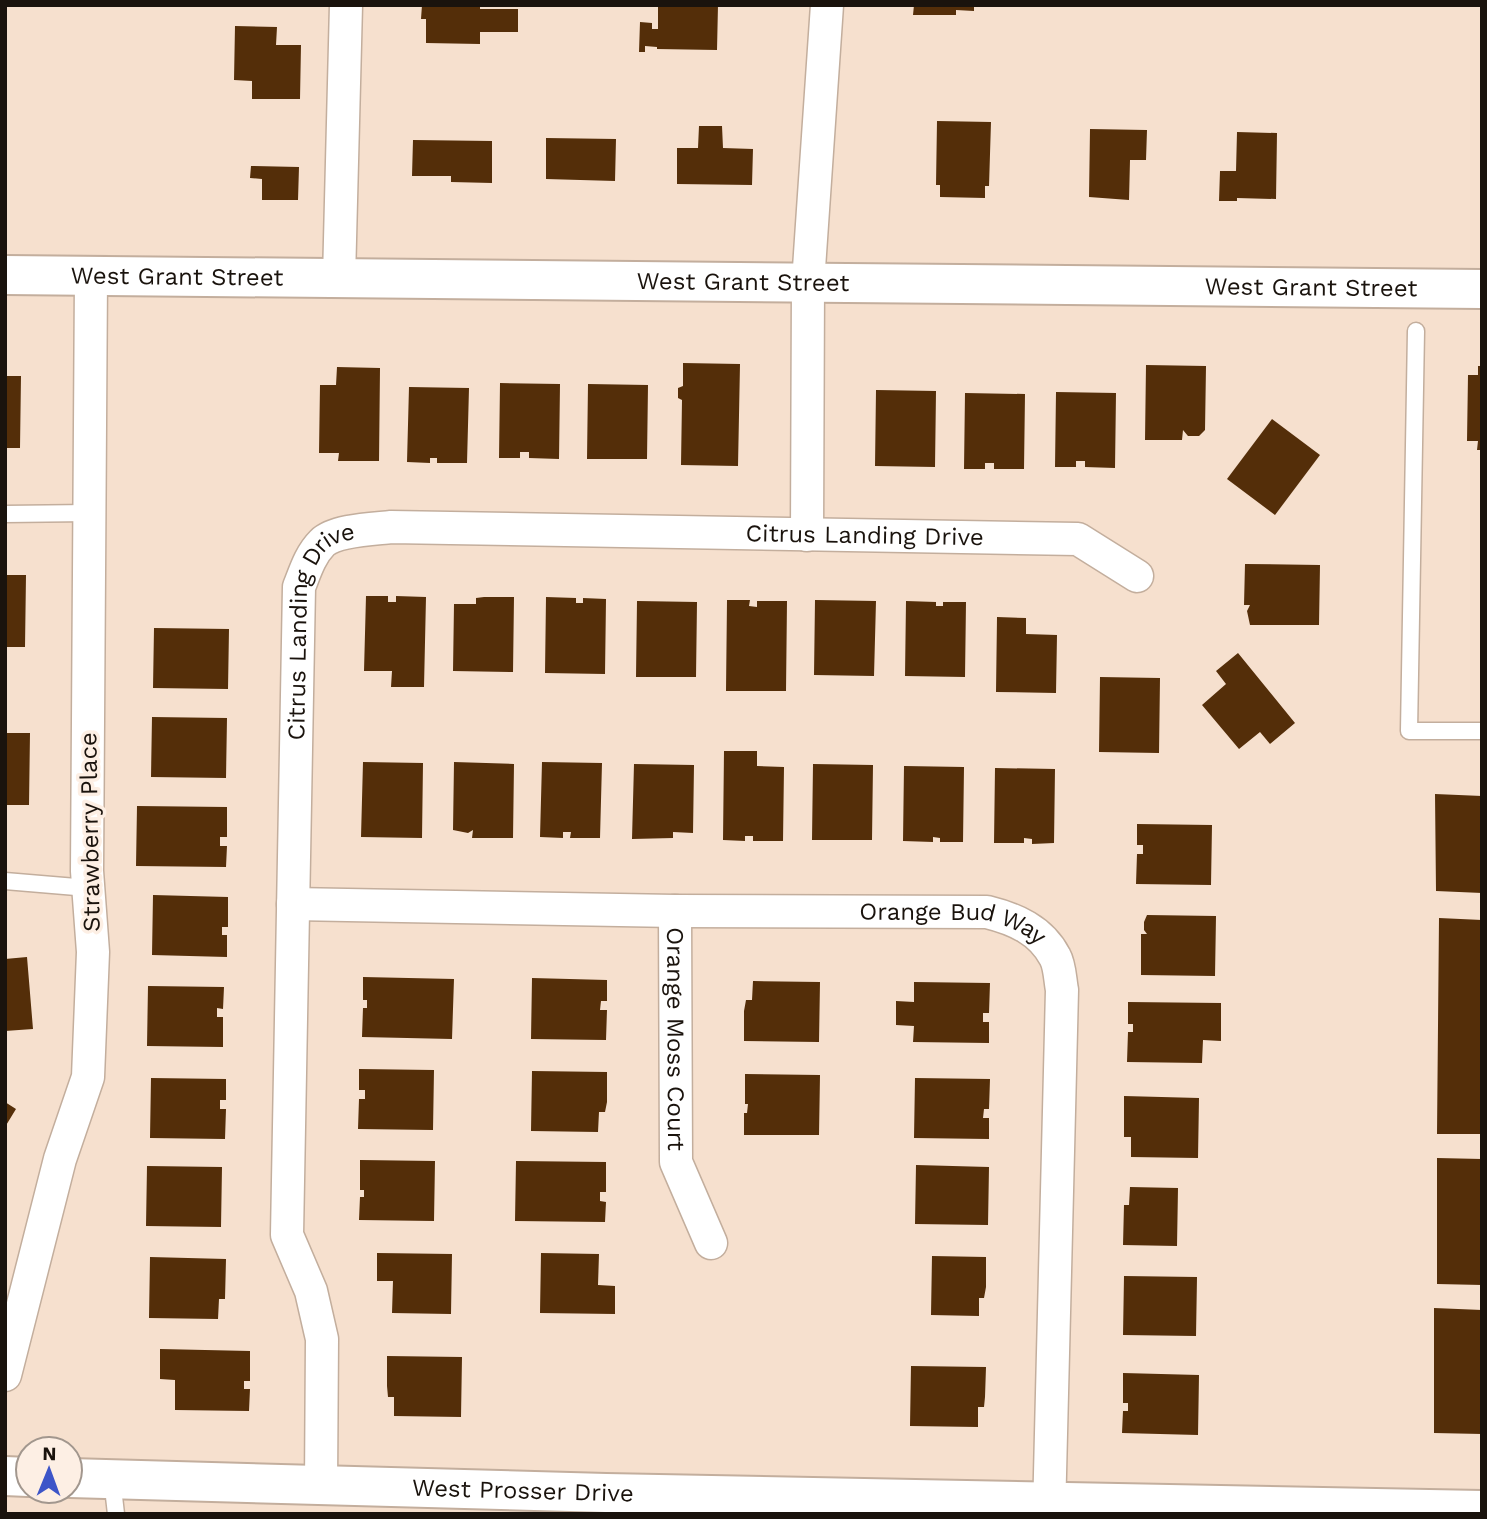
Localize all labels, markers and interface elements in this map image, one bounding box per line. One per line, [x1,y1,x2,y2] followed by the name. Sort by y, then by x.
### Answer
[71,262,283,292] street label: West Grant Street
[636,267,849,297] street label: West Grant Street
[1204,272,1417,302] street label: West Grant Street
[282,517,357,741] street label: Citrus Landing Drive
[745,519,984,551] street label: Citrus Landing Drive
[74,732,106,932] street label: Strawberry Place
[859,897,1053,951] street label: Orange Bud Way
[661,927,690,1151] street label: Orange Moss Court
[14,1435,84,1505] north arrow
[42,1442,57,1465] text: N
[412,1474,634,1508] street label: West Prosser Drive

